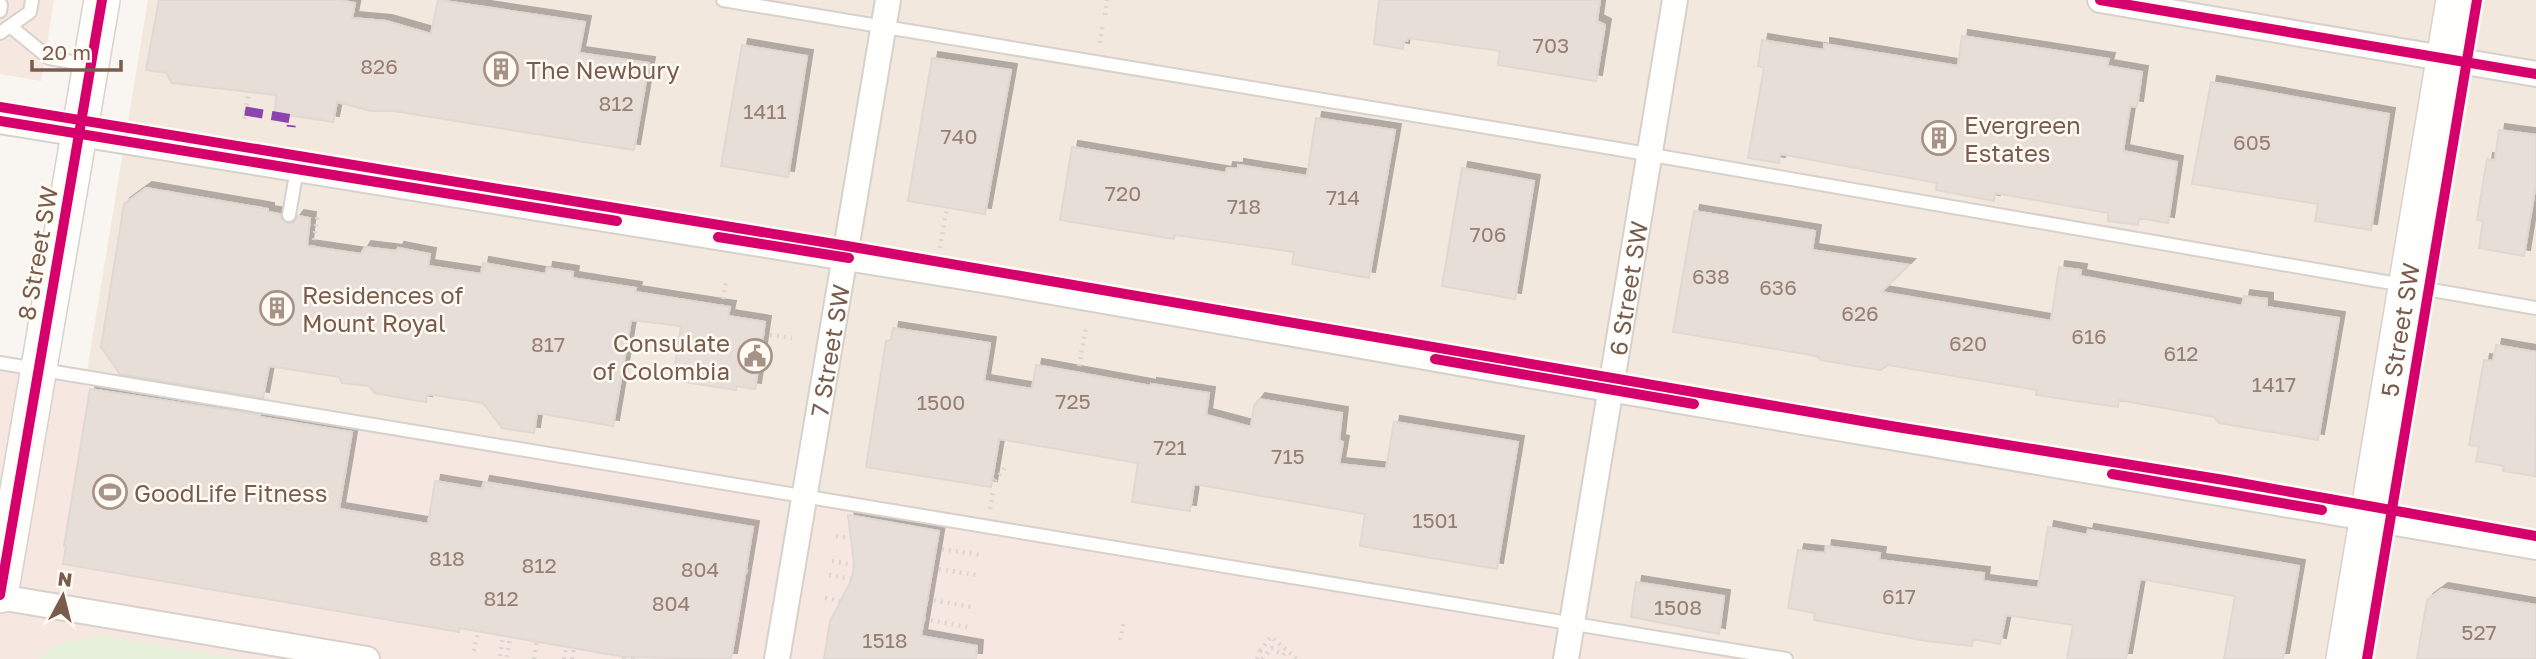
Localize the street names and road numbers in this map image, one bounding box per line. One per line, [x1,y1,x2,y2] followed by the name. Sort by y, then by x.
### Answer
[11,184,63,322] street label: 8 Street SW
[1602,219,1653,357] street label: 6 Street SW
[2374,261,2424,399] street label: 5 Street SW
[804,282,854,419] street label: 7 Street SW

